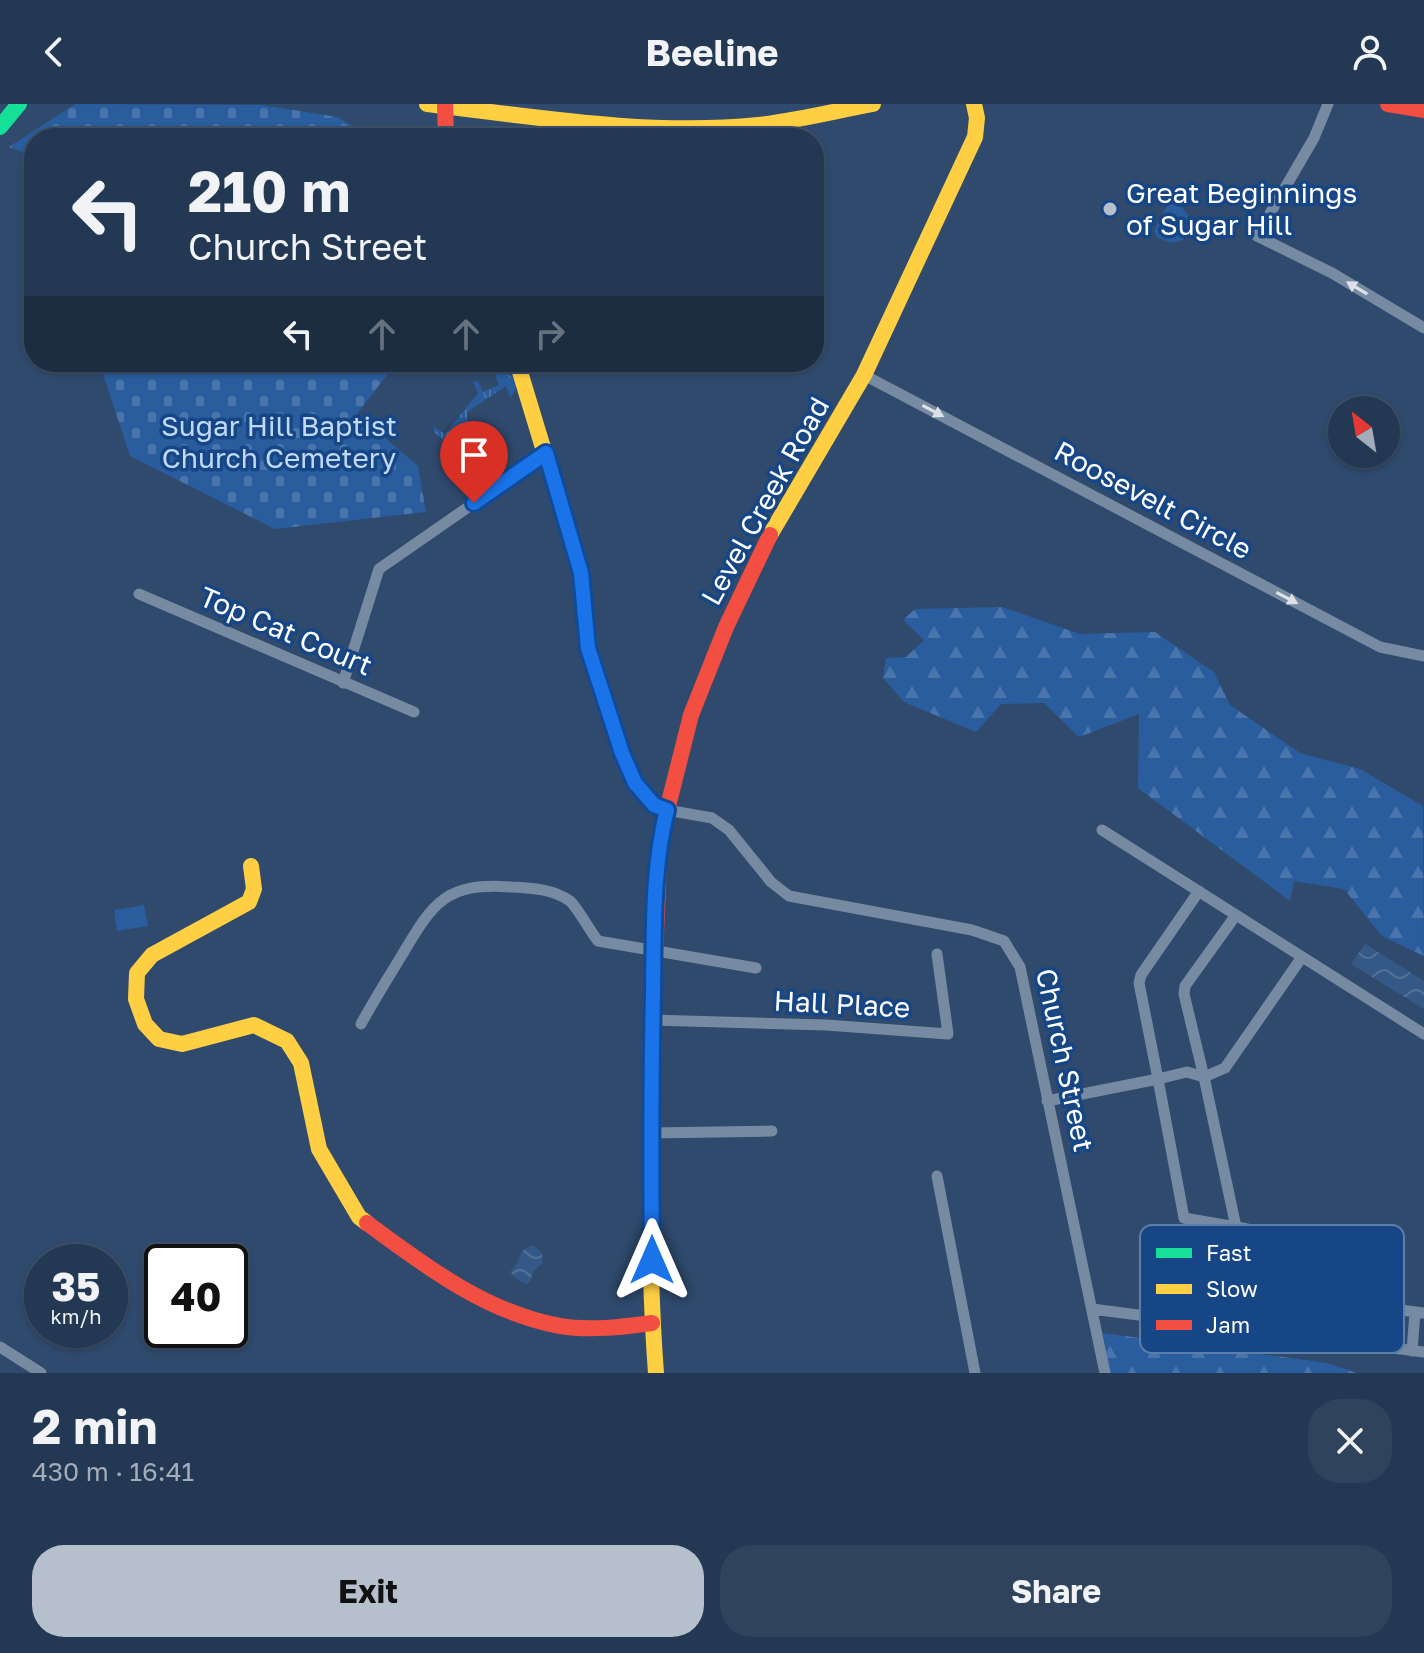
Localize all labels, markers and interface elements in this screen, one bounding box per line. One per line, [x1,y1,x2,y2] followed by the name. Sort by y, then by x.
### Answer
[32,30,76,74] icon: back
[1348,30,1392,74] icon: person
[646,31,778,74] text: Beeline
[188,157,350,224] text: 210 m
[56,160,160,264] icon: left
[1126,176,1357,241] place label: Great Beginnings of Sugar Hill
[1101,200,1119,218] marker: Great Beginnings of Sugar Hill
[188,225,427,268] text: Church Street
[1346,281,1368,295] one-way arrow
[276,312,320,356] icon: left
[360,312,404,356] icon: ahead
[444,312,488,356] icon: ahead
[528,312,572,356] icon: right
[694,391,835,610] street label: Level Creek Road
[1328,396,1400,468] north arrow
[1328,396,1400,468] map controls
[922,404,944,418] one-way arrow
[161,409,397,474] park label: Sugar Hill Baptist Church Cemetery
[440,421,508,503] pin
[452,433,496,477] icon: arrive
[1049,434,1257,565] street label: Roosevelt Circle
[195,579,377,682] street label: Top Cat Court
[1276,590,1298,604] one-way arrow
[1030,965,1101,1154] street label: Church Street
[773,983,911,1024] street label: Hall Place
[610,1218,694,1302] position arrow
[1140,1225,1404,1353] legend
[1206,1239,1252,1266] text: Fast
[144,1244,248,1348] speed limit sign: 40
[52,1262,100,1310] text: 35
[1206,1275,1258,1302] text: Slow
[51,1304,101,1328] text: km/h
[1206,1311,1250,1338] text: Jam
[32,1397,157,1455] text: 2 min
[1308,1399,1392,1483] button: close
[32,1456,194,1487] text: 430 m · 16:41
[32,1545,704,1637] button: Exit
[720,1545,1392,1637] button: Share

